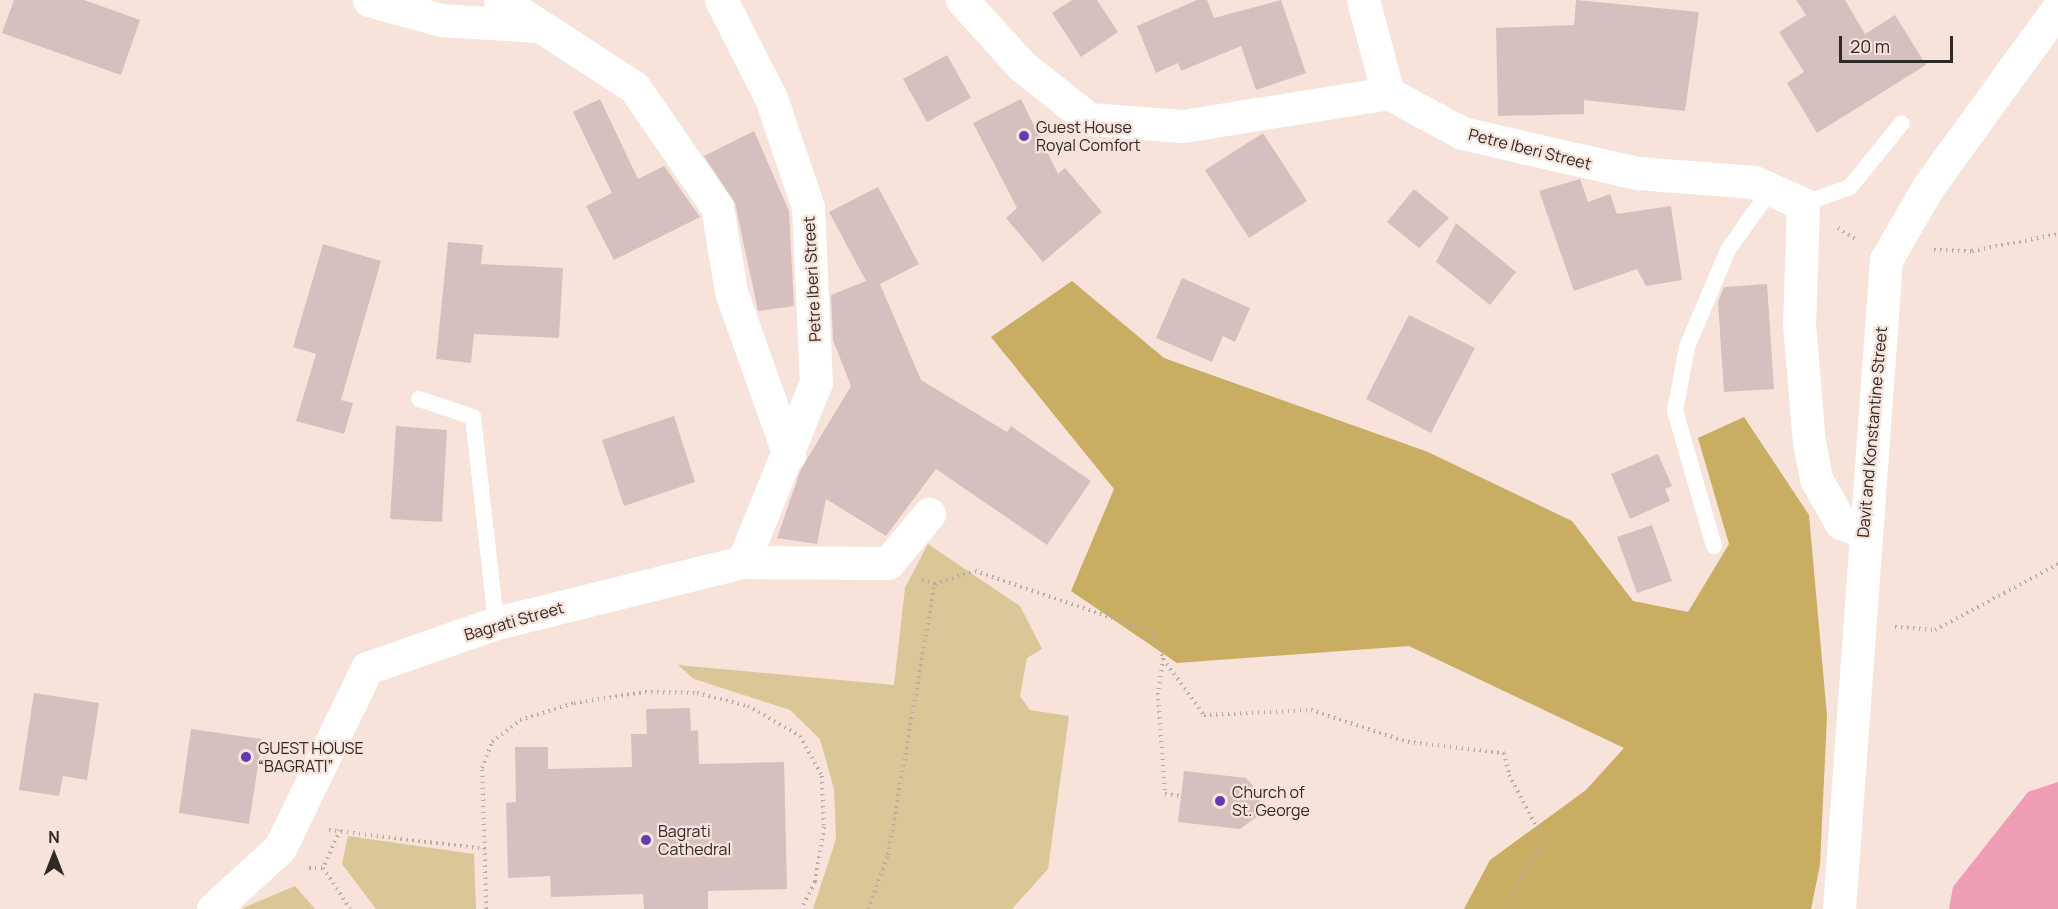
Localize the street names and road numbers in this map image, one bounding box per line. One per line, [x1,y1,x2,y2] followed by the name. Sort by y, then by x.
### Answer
[1467,124,1593,174] street label: Petre Iberi Street
[799,216,825,342] street label: Petre Iberi Street
[1853,326,1891,538] street label: Davit and Konstantine Street
[462,598,566,644] street label: Bagrati Street

